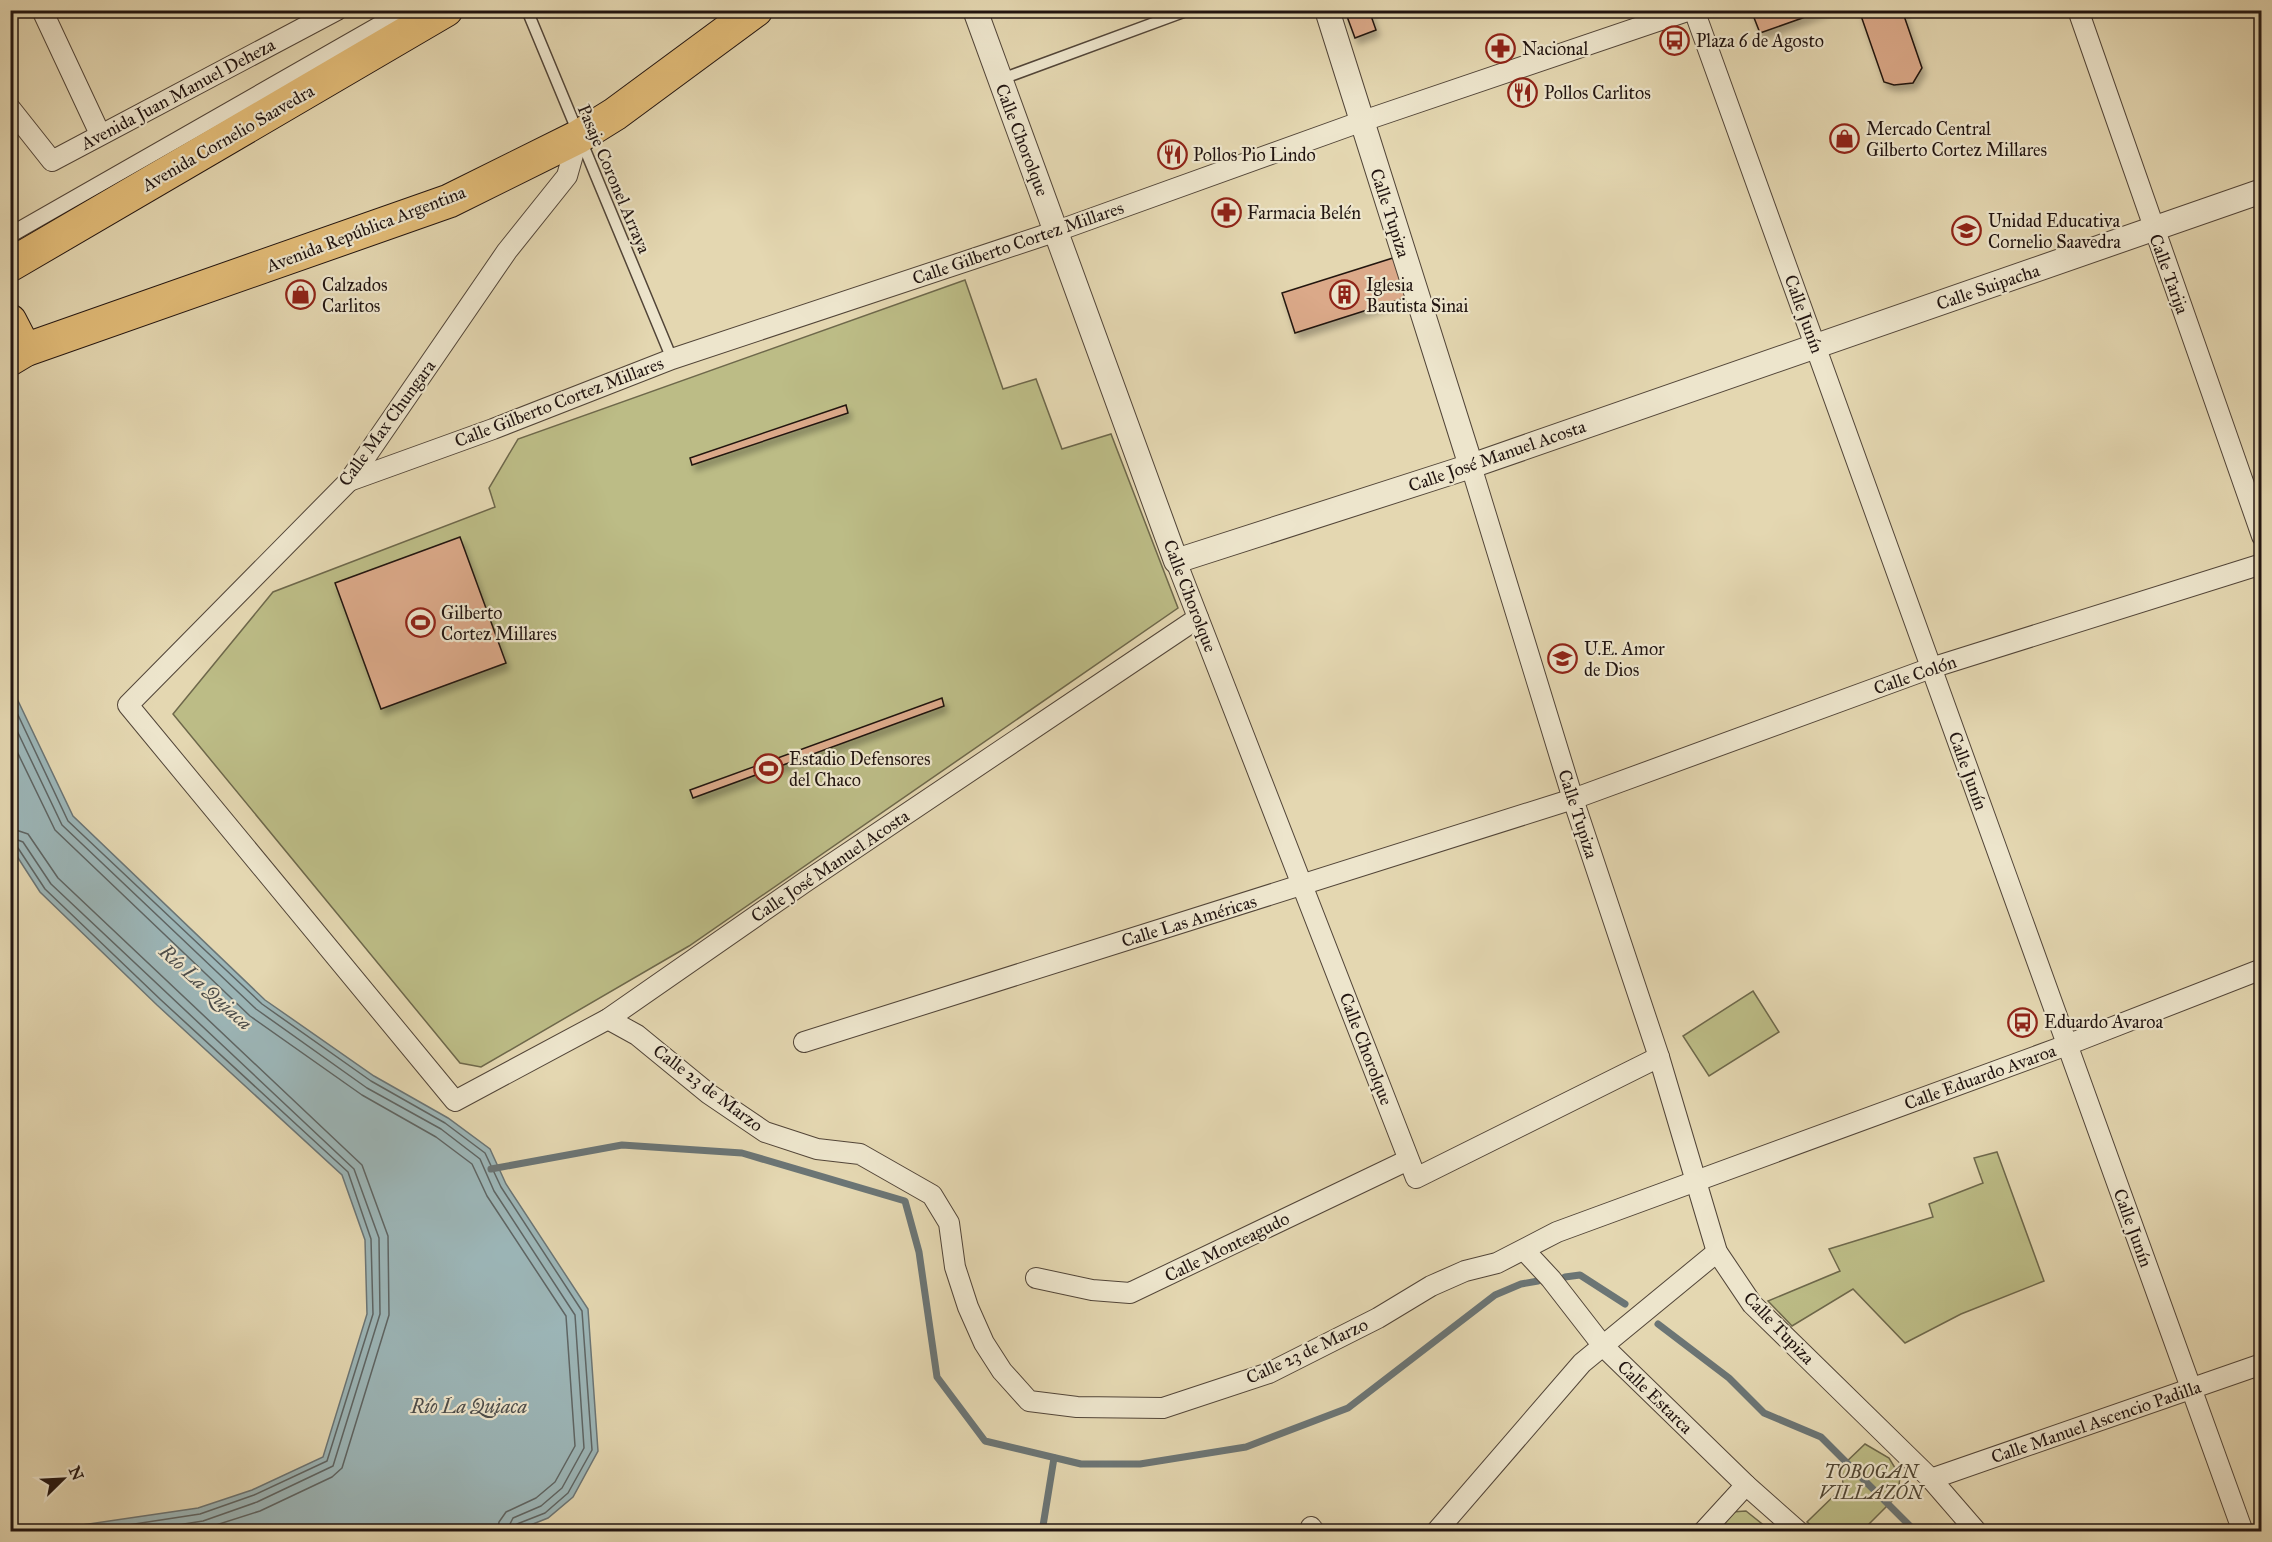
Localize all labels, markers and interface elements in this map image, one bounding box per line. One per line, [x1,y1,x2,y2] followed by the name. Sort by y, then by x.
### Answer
[1659,25,1691,57] bus stop icon: Plaza 6 de Agosto
[1696,30,1824,53] place label: Plaza 6 de Agosto
[76,33,280,156] street label: Avenida Juan Manuel Deheza
[1485,33,1517,65] pharmacy icon: Nacional
[1522,38,1588,60] place label: Nacional
[1507,77,1539,109] restaurant icon: Pollos Carlitos
[137,79,318,197] street label: Avenida Cornelio Saavedra
[990,81,1054,200] street label: Calle Chorolque
[1544,82,1651,104] place label: Pollos Carlitos
[573,101,655,257] street label: Pasaje Coronel Arraya
[1866,118,2047,161] place label: Mercado Central Gilberto Cortez Millares
[1829,123,1861,155] shop icon: Mercado Central Gilberto Cortez Millares
[1156,139,1188,171] restaurant icon: Pollos Pio Lindo
[1193,144,1316,166] place label: Pollos Pio Lindo
[1365,166,1415,261] street label: Calle Tupiza
[262,181,469,278] street label: Avenida República Argentina
[909,196,1127,290] street label: Calle Gilberto Cortez Millares
[1210,197,1242,229] pharmacy icon: Farmacia Belén
[1247,202,1361,224] place label: Farmacia Belén
[1988,210,2121,253] place label: Unidad Educativa Cornelio Saavedra
[1951,215,1983,247] school or university icon: Unidad Educativa Cornelio Saavedra
[2144,231,2194,317] street label: Calle Tarija
[1934,259,2043,315] street label: Calle Suipacha
[1779,272,1828,357] street label: Calle Junín
[322,274,387,317] place label: Calzados Carlitos
[1366,274,1468,317] place label: Iglesia Bautista Sinai
[285,279,317,311] shop icon: Calzados Carlitos
[1329,279,1361,311] building icon: Iglesia Bautista Sinai
[451,352,667,452] street label: Calle Gilberto Cortez Millares
[334,355,441,491] street label: Calle Max Chungara
[1405,415,1589,498] street label: Calle José Manuel Acosta
[1158,537,1222,656] street label: Calle Chorolque
[441,602,557,645] place label: Gilberto Cortez Millares
[404,607,436,639] sports icon: Gilberto Cortez Millares
[1584,638,1665,681] place label: U.E. Amor de Dios
[1547,643,1579,675] school or university icon: U.E. Amor de Dios
[1871,651,1960,699] street label: Calle Colón
[1943,729,1992,814] street label: Calle Junín
[789,748,931,791] place label: Estadio Defensores del Chaco
[752,753,784,785] sports icon: Estadio Defensores del Chaco
[1553,767,1603,862] street label: Calle Tupiza
[747,805,914,928] street label: Calle José Manuel Acosta
[1119,890,1259,952] street label: Calle Las Américas
[154,938,257,1035] water label: Río La Quiaca
[1334,990,1398,1109] street label: Calle Chorolque
[2007,1006,2039,1038] bus stop icon: Eduardo Avaroa
[2044,1011,2163,1033] place label: Eduardo Avaroa
[1901,1039,2059,1115] street label: Calle Eduardo Avaroa
[649,1040,767,1136] street label: Calle 23 de Marzo
[2108,1186,2157,1271] street label: Calle Junín
[1161,1207,1293,1288] street label: Calle Monteagudo
[1739,1287,1819,1369] street label: Calle Tupiza
[1243,1313,1371,1389] street label: Calle 23 de Marzo
[1613,1356,1698,1439] street label: Calle Estarca
[1988,1376,2204,1468] street label: Calle Manuel Ascencio Padilla
[410,1394,527,1418] water label: Río La Quiaca
[33,1449,93,1509] north arrow
[1819,1461,1926,1504] park label: TOBOGAN VILLAZÓN
[65,1463,88,1484] text: N

